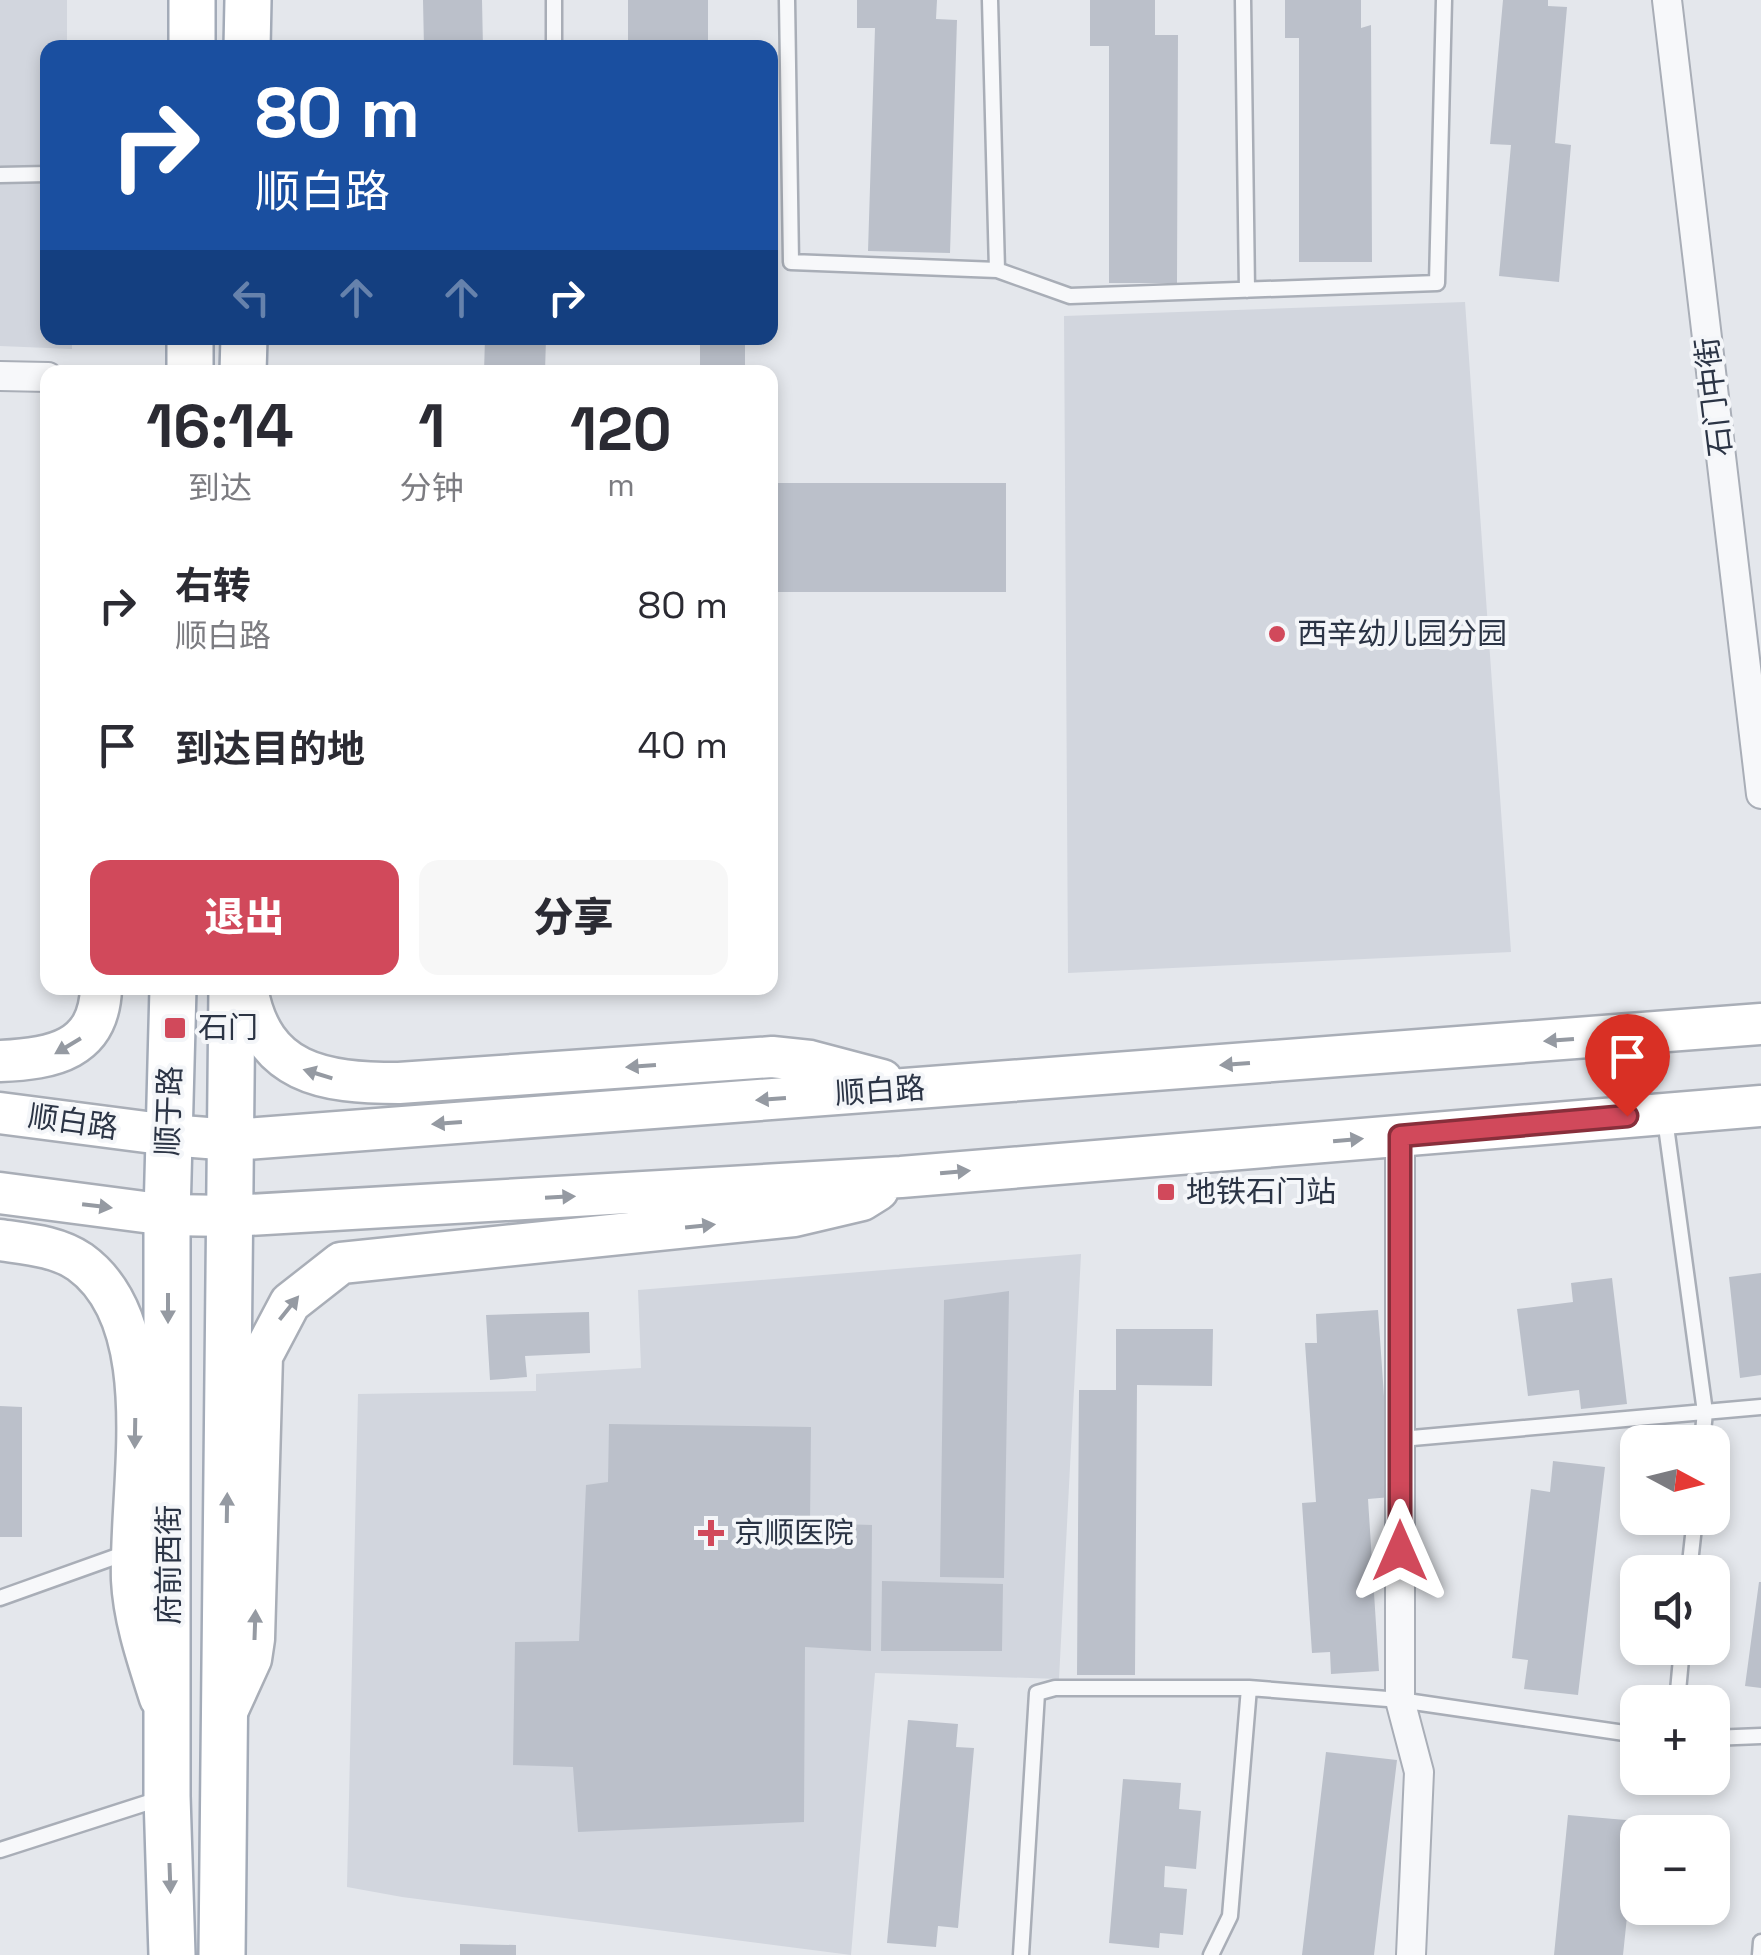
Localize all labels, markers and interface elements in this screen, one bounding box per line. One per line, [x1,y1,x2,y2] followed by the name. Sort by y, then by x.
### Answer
[255,68,420,157] text: 80 m
[90,80,220,210] icon: right
[255,163,390,220] text: 顺白路
[224,270,279,325] icon: left
[329,270,384,325] icon: ahead
[434,270,489,325] icon: ahead
[539,270,594,325] icon: right
[1687,335,1740,459] street label: 石门中街
[146,388,294,465] text: 16:14
[418,388,445,465] text: 1
[570,391,672,468] text: 120
[607,465,635,505] text: m
[188,468,252,508] text: 到达
[400,468,464,508] text: 分钟
[175,562,251,610] text: 右转
[90,578,145,633] icon: right
[638,581,728,629] text: 80 m
[1297,614,1507,653] place label: 西辛幼儿园分园
[175,616,271,656] text: 顺白路
[1266,623,1288,645] marker: 西辛幼儿园分园
[90,718,145,773] icon: arrive
[637,721,728,769] text: 40 m
[175,725,365,773] text: 到达目的地
[90,860,399,975] button: 退出
[419,860,728,975] button: 分享
[198,1008,258,1047] place label: 石门
[1585,1014,1670,1117] pin
[162,1015,188,1041] marker: 石门
[1600,1029,1655,1084] icon: arrive
[1543,1032,1575,1048] one-way arrow
[54,1036,82,1054] one-way arrow
[1219,1056,1250,1072] one-way arrow
[625,1058,657,1074] one-way arrow
[147,1065,190,1157] street label: 顺于路
[302,1066,333,1081] one-way arrow
[834,1068,926,1113] street label: 顺白路
[755,1091,787,1107] one-way arrow
[26,1096,120,1147] street label: 顺白路
[431,1116,463,1132] one-way arrow
[1333,1132,1365,1148] one-way arrow
[939,1164,971,1180] one-way arrow
[1186,1172,1336,1211] place label: 地铁石门站
[1155,1181,1177,1203] marker: 地铁石门站
[545,1189,577,1205] one-way arrow
[81,1198,113,1214] one-way arrow
[685,1218,717,1234] one-way arrow
[160,1292,176,1324] one-way arrow
[278,1295,299,1320] one-way arrow
[127,1418,143,1450] one-way arrow
[1620,1425,1730,1535] north arrow
[1620,1425,1730,1925] map controls
[219,1491,235,1523] one-way arrow
[1348,1499,1452,1603] position arrow
[149,1505,188,1625] street label: 府前西街
[734,1513,854,1552] place label: 京顺医院
[698,1520,724,1546] marker: 京顺医院
[1620,1555,1730,1665] button: sound
[247,1608,263,1640] one-way arrow
[1620,1685,1730,1795] button: +
[1620,1815,1730,1925] button: −
[162,1862,178,1894] one-way arrow

